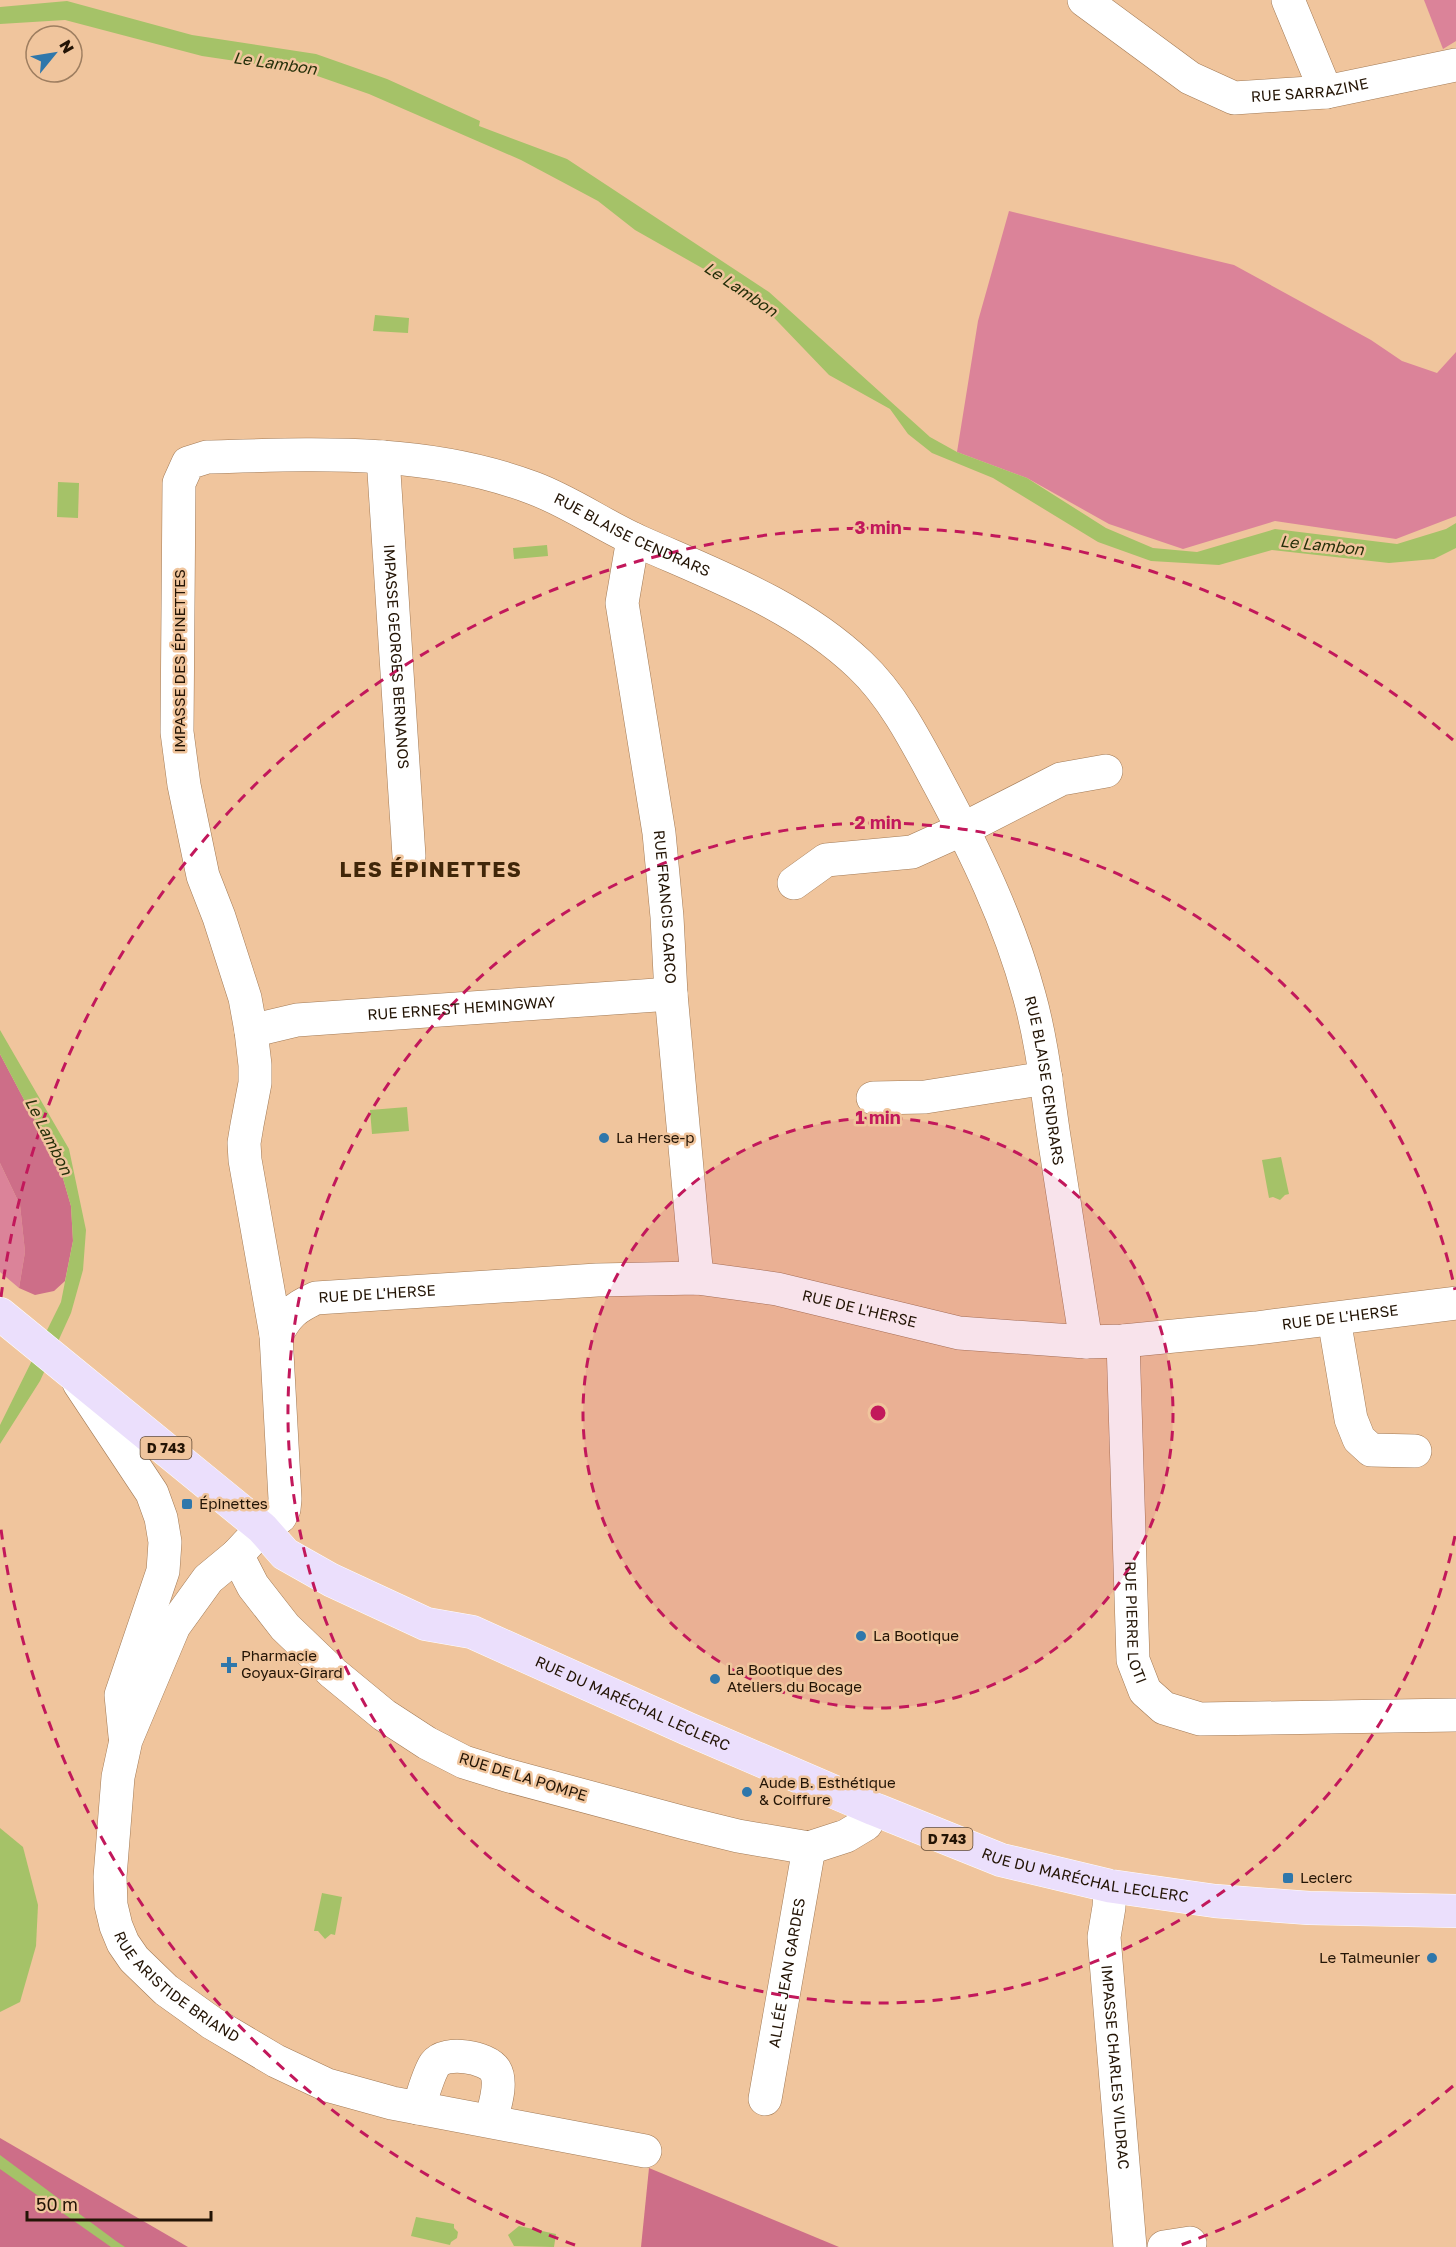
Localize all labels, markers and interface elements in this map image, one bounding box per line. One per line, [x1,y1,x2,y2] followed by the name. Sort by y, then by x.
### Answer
[24,24,84,84] north arrow
[55,36,79,57] text: N
[232,47,319,79] water label: Le Lambon
[1250,73,1370,105] street label: RUE SARRAZINE
[701,257,782,321] water label: Le Lambon
[551,488,713,580] street label: RUE BLAISE CENDRARS
[854,516,902,538] text: 3 min
[1279,531,1366,559] water label: Le Lambon
[381,543,413,770] street label: IMPASSE GEORGES BERNANOS
[170,569,188,753] street label: IMPASSE DES ÉPINETTES
[854,811,902,833] text: 2 min
[651,829,680,984] street label: RUE FRANCIS CARCO
[340,856,522,882] district label: LES ÉPINETTES
[367,992,556,1023] street label: RUE ERNEST HEMINGWAY
[1022,994,1068,1166] street label: RUE BLAISE CENDRARS
[21,1094,78,1179] water label: Le Lambon
[855,1106,901,1128] text: 1 min
[616,1128,694,1146] place label: La Herse-p
[597,1131,611,1145] marker: La Herse-p
[318,1280,436,1306] street label: RUE DE L'HERSE
[801,1285,919,1330] street label: RUE DE L'HERSE
[1281,1300,1399,1333] street label: RUE DE L'HERSE
[868,1403,888,1423] centre of rings
[140,1437,192,1459] road number: D 743
[199,1494,268,1512] place label: Épinettes
[180,1497,194,1511] marker: Épinettes
[1122,1561,1151,1686] street label: RUE PIERRE LOTI
[873,1626,959,1644] place label: La Bootique
[854,1629,868,1643] marker: La Bootique
[241,1646,343,1681] place label: Pharmacie Goyaux-Girard
[533,1652,733,1754] street label: RUE DU MARÉCHAL LECLERC
[222,1658,236,1672] marker: Pharmacie Goyaux-Girard
[727,1660,862,1695] place label: La Bootique des Ateliers du Bocage
[708,1672,722,1686] marker: La Bootique des Ateliers du Bocage
[457,1748,589,1804] street label: RUE DE LA POMPE
[759,1773,896,1808] place label: Aude B. Esthétique & Coiffure
[740,1785,754,1799] marker: Aude B. Esthétique & Coiffure
[922,1828,972,1850] road number: D 743
[979,1843,1190,1905] street label: RUE DU MARÉCHAL LECLERC
[1300,1868,1353,1886] place label: Leclerc
[1281,1871,1295,1885] marker: Leclerc
[764,1896,808,2049] street label: ALLÉE JEAN GARDES
[111,1928,243,2045] street label: RUE ARISTIDE BRIAND
[1319,1948,1420,1966] place label: Le Talmeunier
[1425,1951,1439,1965] marker: Le Talmeunier
[1098,1964,1133,2170] street label: IMPASSE CHARLES VILDRAC
[27,2184,212,2222] scale bar
[36,2193,78,2215] text: 50 m

